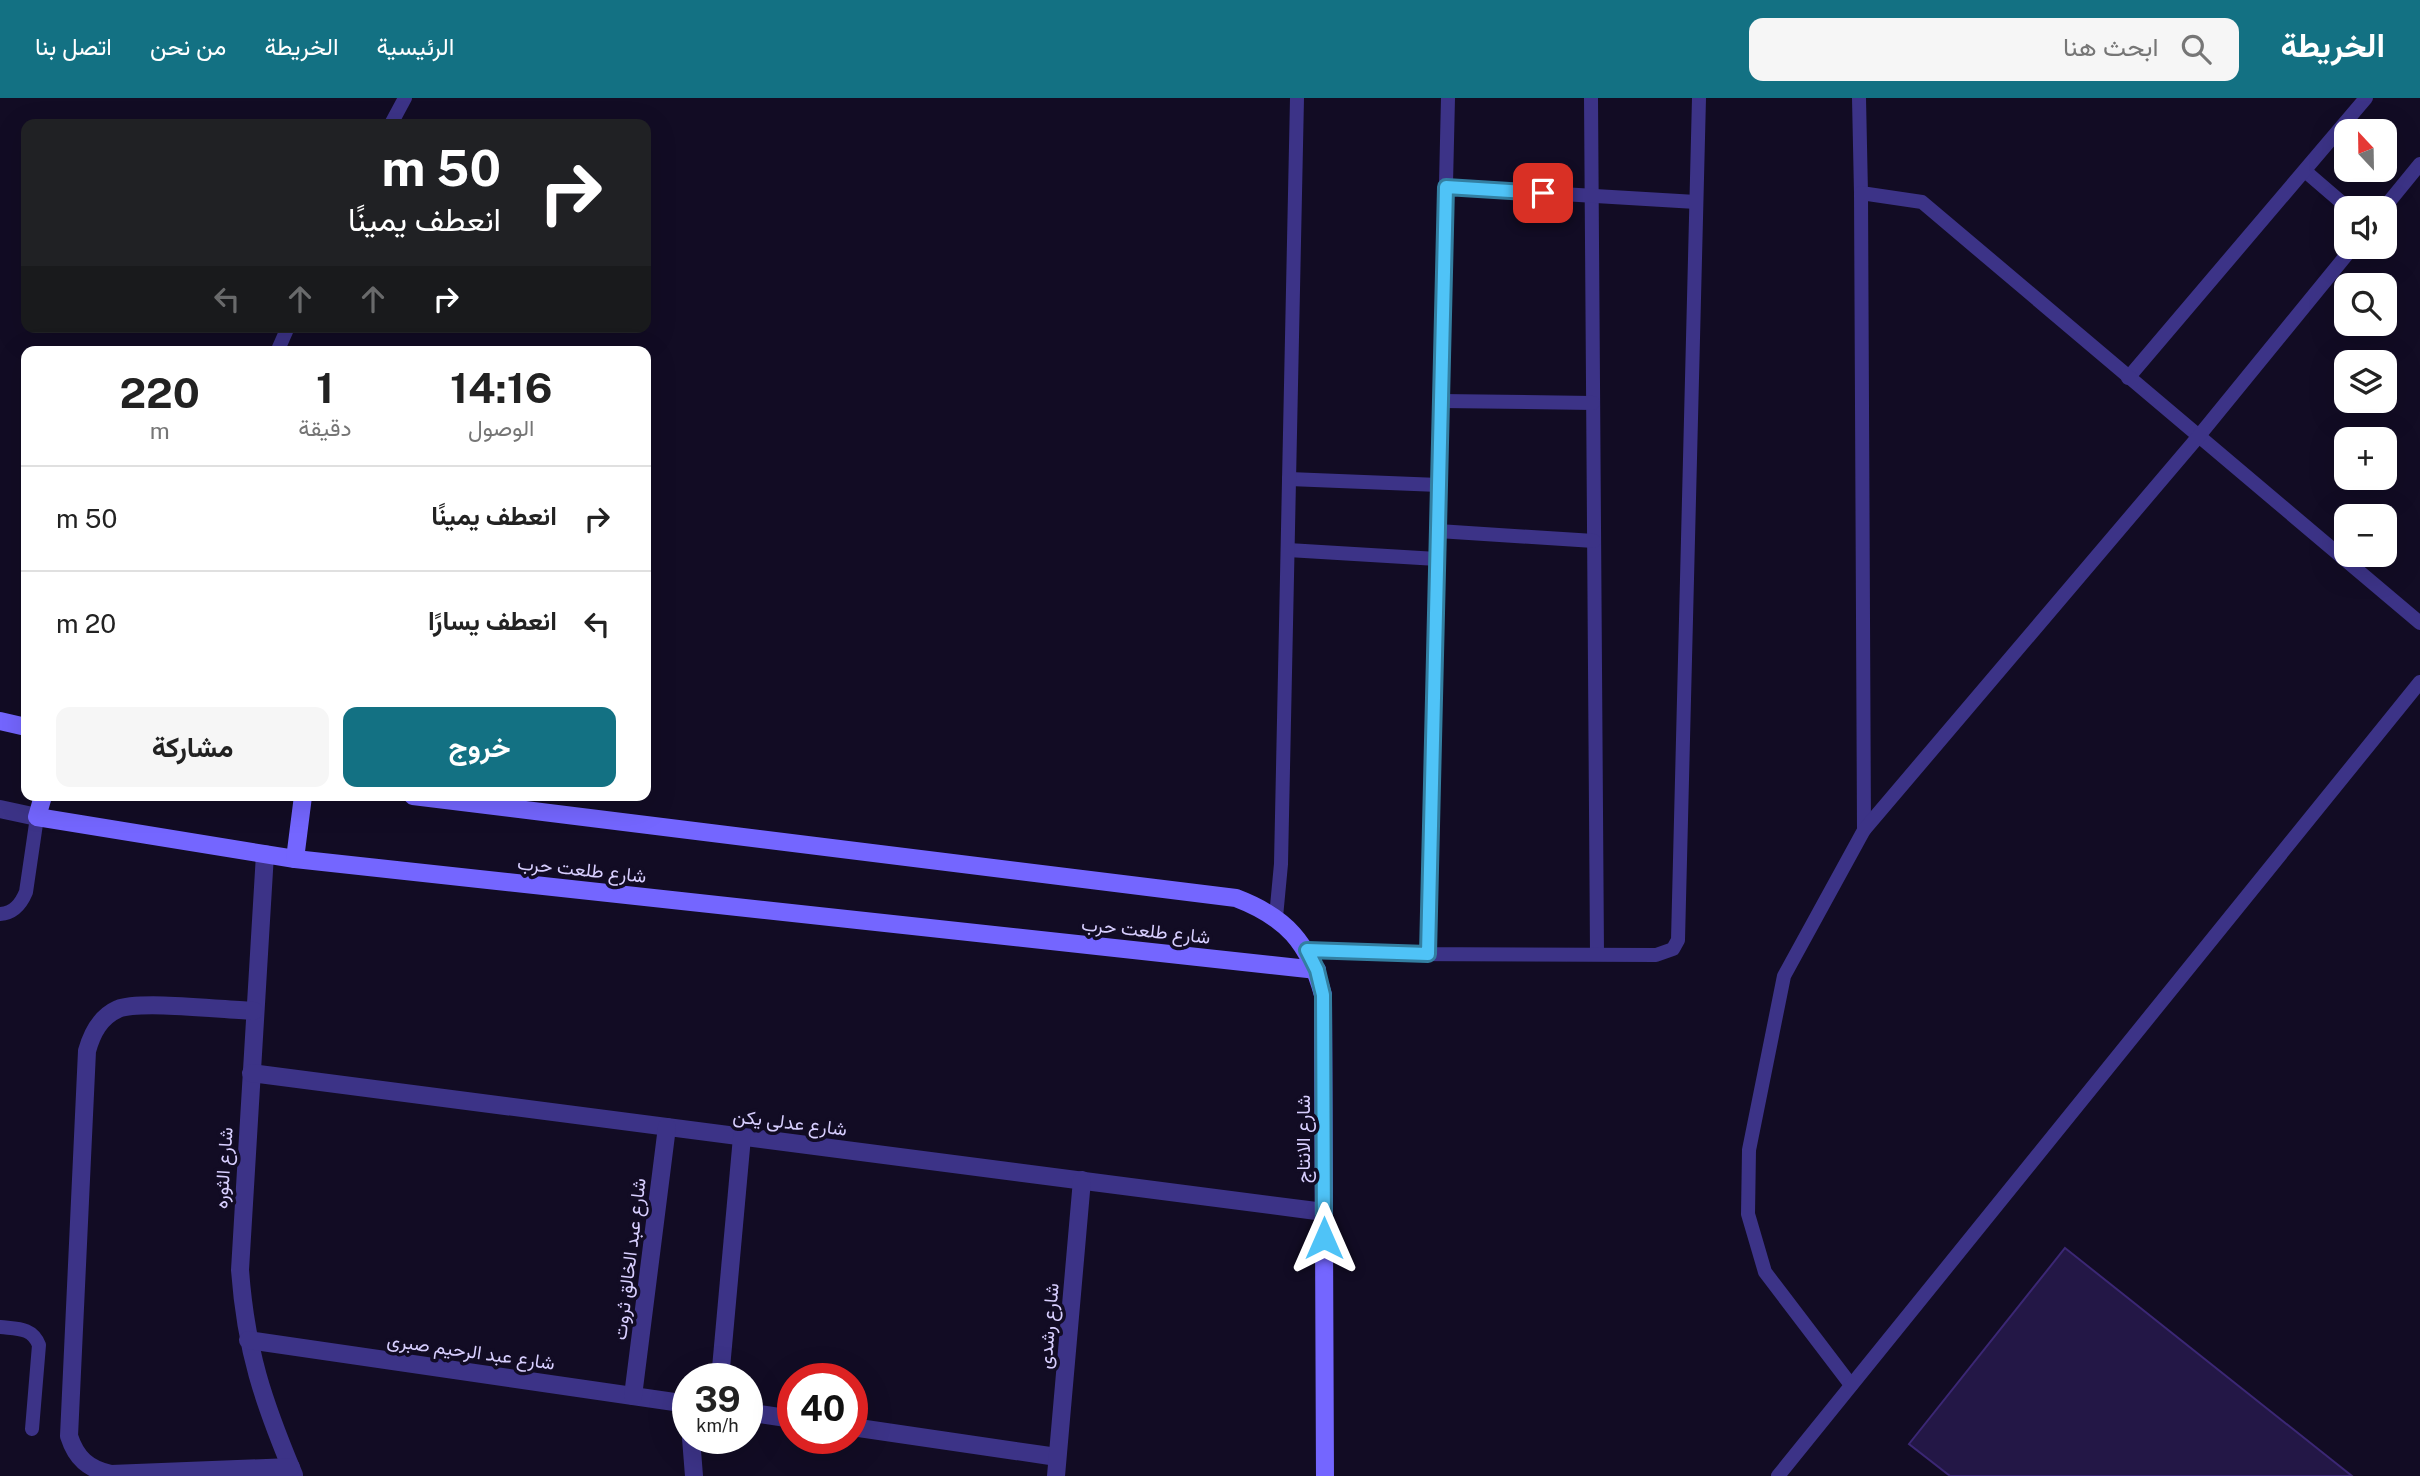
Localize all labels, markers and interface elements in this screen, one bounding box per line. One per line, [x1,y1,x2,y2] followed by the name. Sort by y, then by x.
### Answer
[1749,18,2239,81] search box
[2281,26,2385,64] text: الخريطة
[2177,30,2215,68] icon: search
[2063,31,2159,62] text: ابحث هنا
[35,32,112,60] text: اتصل بنا
[150,32,226,60] text: من نحن
[264,32,339,60] text: الخريطة
[377,32,454,60] text: الرئيسية
[2334,119,2398,182] north arrow
[2334,119,2397,567] map controls
[381,139,501,197] text: 50 m
[525,147,616,238] icon: right
[1513,163,1573,223] pin
[1524,174,1562,212] icon: arrive
[2334,196,2397,259] button: sound
[348,201,501,238] text: انعطف يمينًا
[2334,273,2397,336] button: search
[208,280,246,318] icon: left
[281,280,319,318] icon: ahead
[354,280,392,318] icon: ahead
[427,280,465,318] icon: right
[2334,350,2397,413] button: layers
[316,363,334,412] text: 1
[450,363,553,412] text: 14:16
[119,368,200,417] text: 220
[298,414,352,441] text: دقيقة
[468,414,534,441] text: الوصول
[150,417,170,444] text: m
[2334,427,2397,490] button: +
[431,500,557,531] text: انعطف يمينًا
[578,500,616,538] icon: right
[56,503,117,534] text: 50 m
[2334,504,2397,567] button: −
[428,605,557,636] text: انعطف يسارًا
[578,605,616,643] icon: left
[56,608,116,639] text: 20 m
[56,707,329,787] button: مشاركة
[343,707,616,787] button: خروج
[516,851,648,889] street label: شارع طلعت حرب
[1080,912,1212,950] street label: شارع طلعت حرب
[1292,1095,1316,1183] street label: شارع الانتاج
[732,1104,848,1142] street label: شارع عدلى يكن
[209,1126,239,1210] street label: شارع الثوره
[608,1177,652,1341] street label: شارع عبد الخالق ثروت
[1287,1201,1361,1275] position arrow
[1033,1282,1065,1370] street label: شارع رشدى
[385,1328,556,1376] street label: شارع عبد الرحيم صبرى
[777,1363,868,1454] speed limit sign: 40
[694,1379,741,1420] text: 39
[696,1415,739,1436] text: km/h

